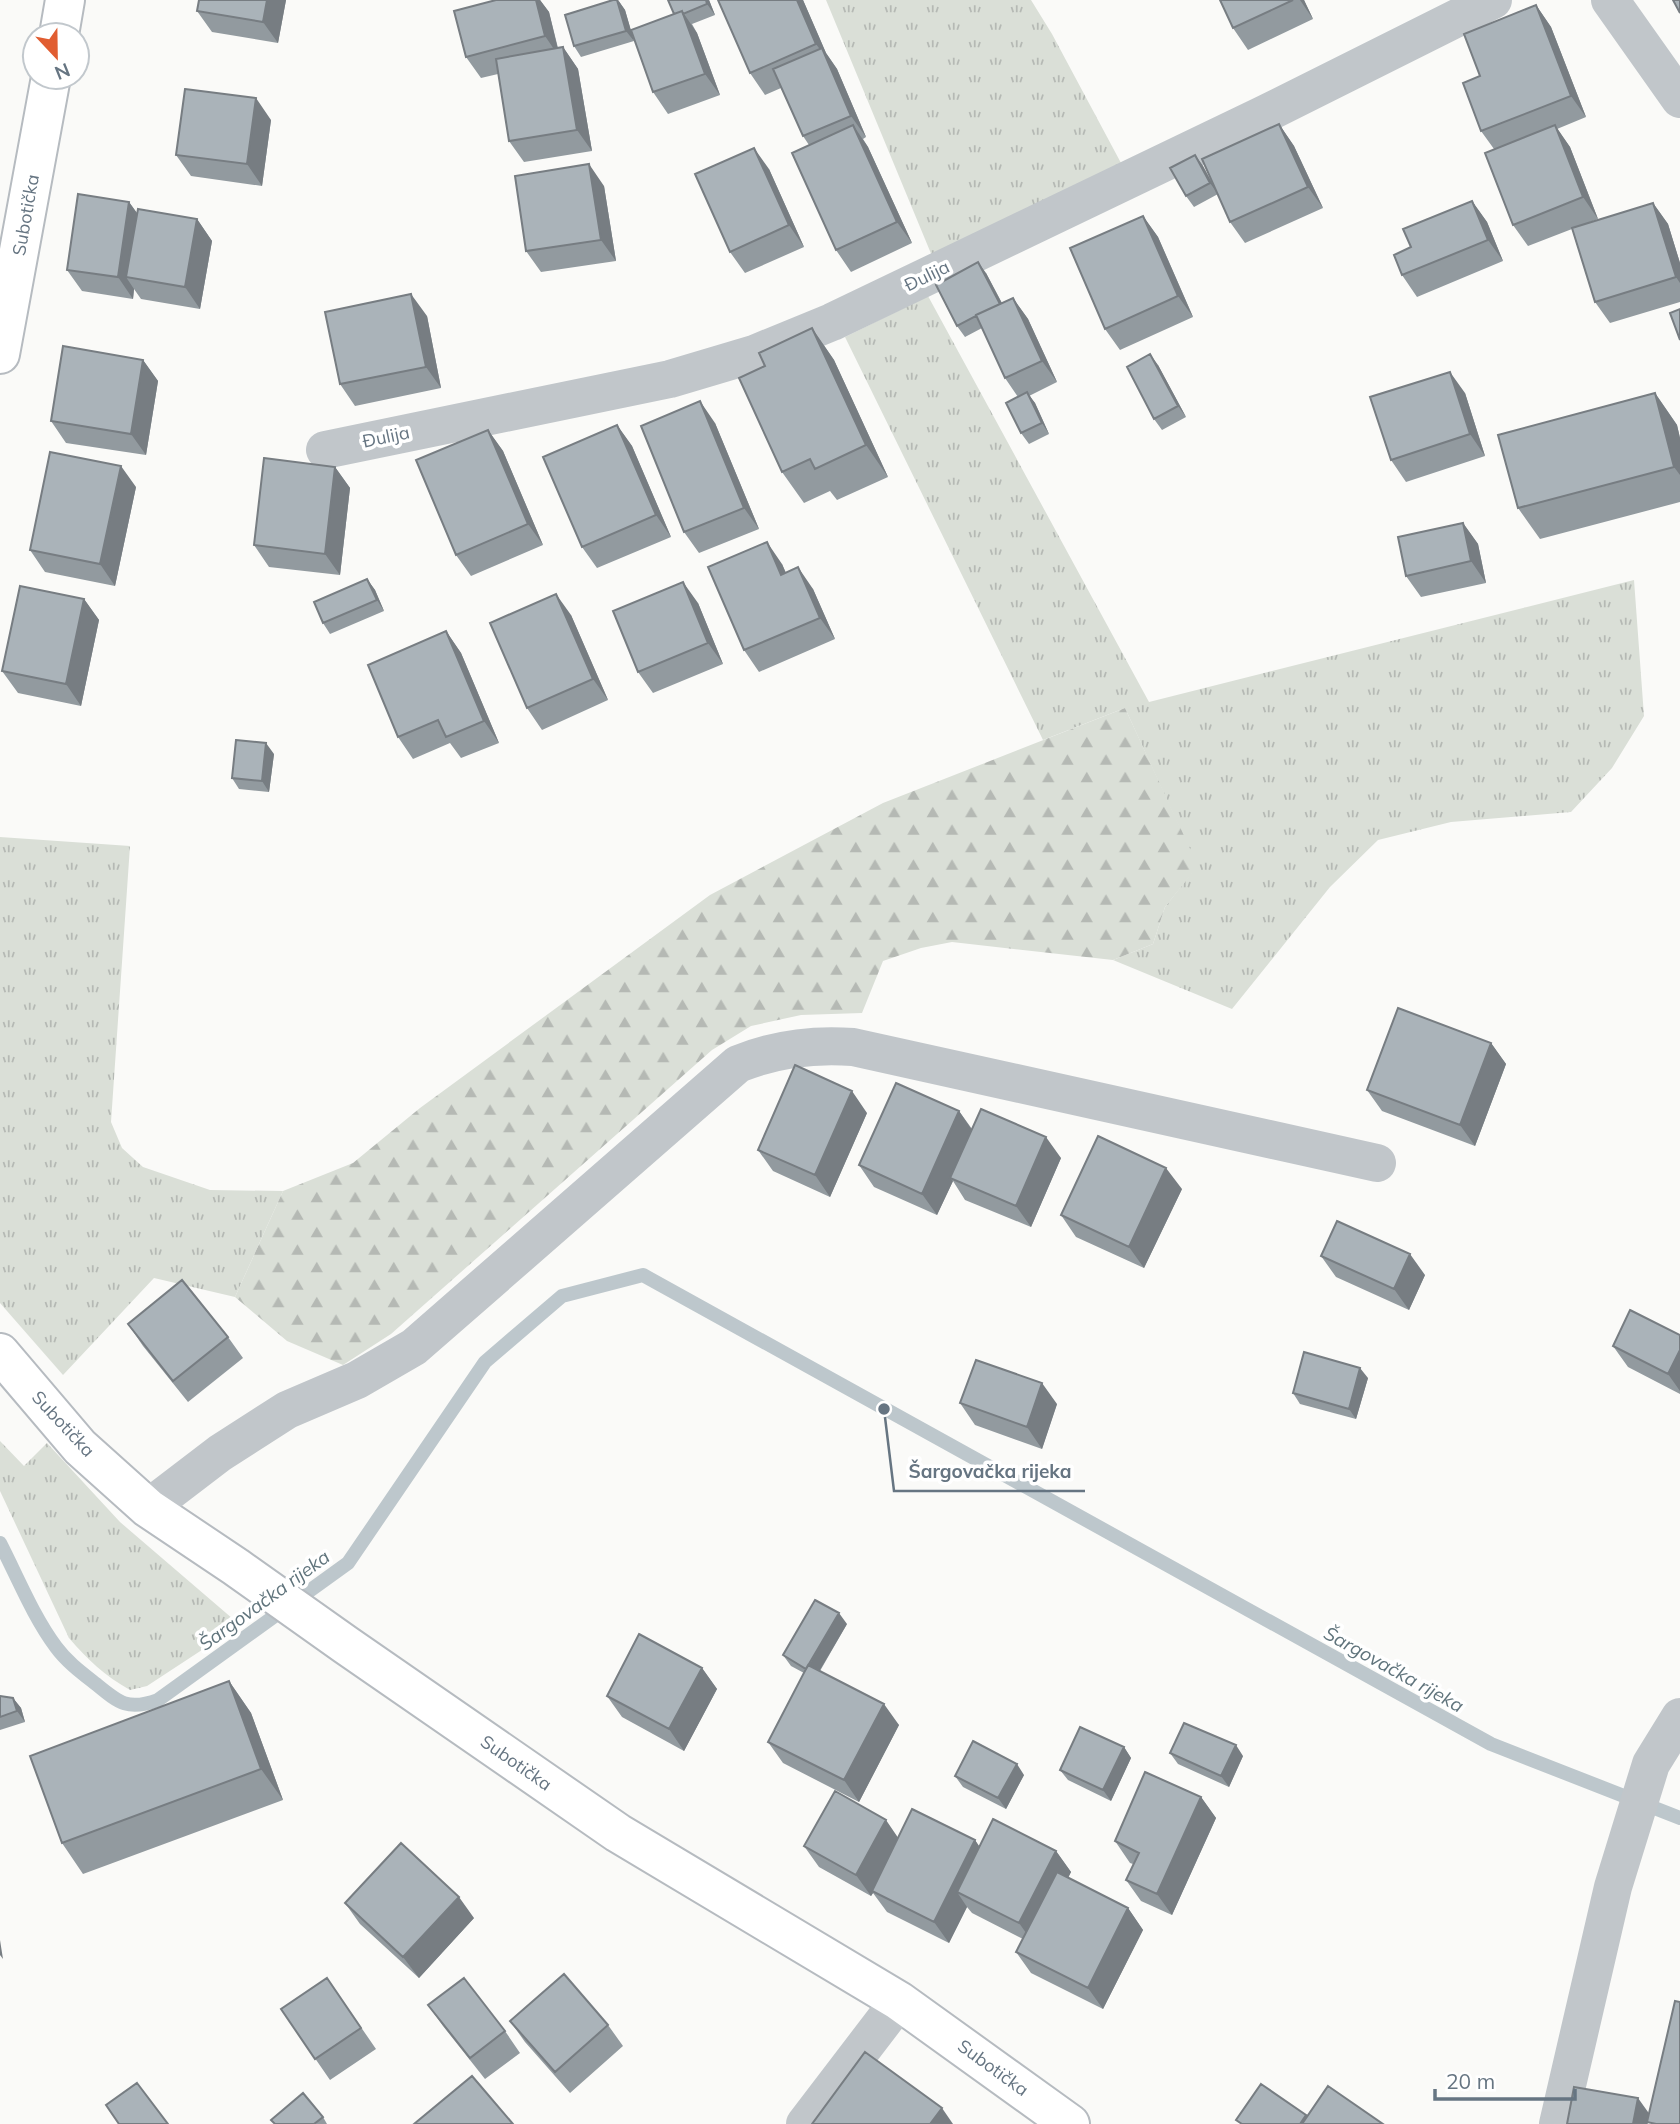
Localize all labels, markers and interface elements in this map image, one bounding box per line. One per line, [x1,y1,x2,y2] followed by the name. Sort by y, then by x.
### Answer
[21,21,91,91] north arrow
[51,58,74,86] text: N
[7,173,44,257] street label: Subotička
[900,255,953,296] street label: Đulija
[360,420,412,453] street label: Đulija
[27,1386,100,1462] street label: Subotička
[894,1451,1085,1491] callout: Šargovačka rijeka
[908,1459,1072,1483] text: Šargovačka rijeka
[194,1544,334,1656] water label: Šargovačka rijeka
[1320,1621,1468,1717] water label: Šargovačka rijeka
[476,1730,556,1796] street label: Subotička
[953,2034,1033,2101] street label: Subotička
[1435,2058,1575,2102] scale bar
[1446,2068,1495,2094] text: 20 m

